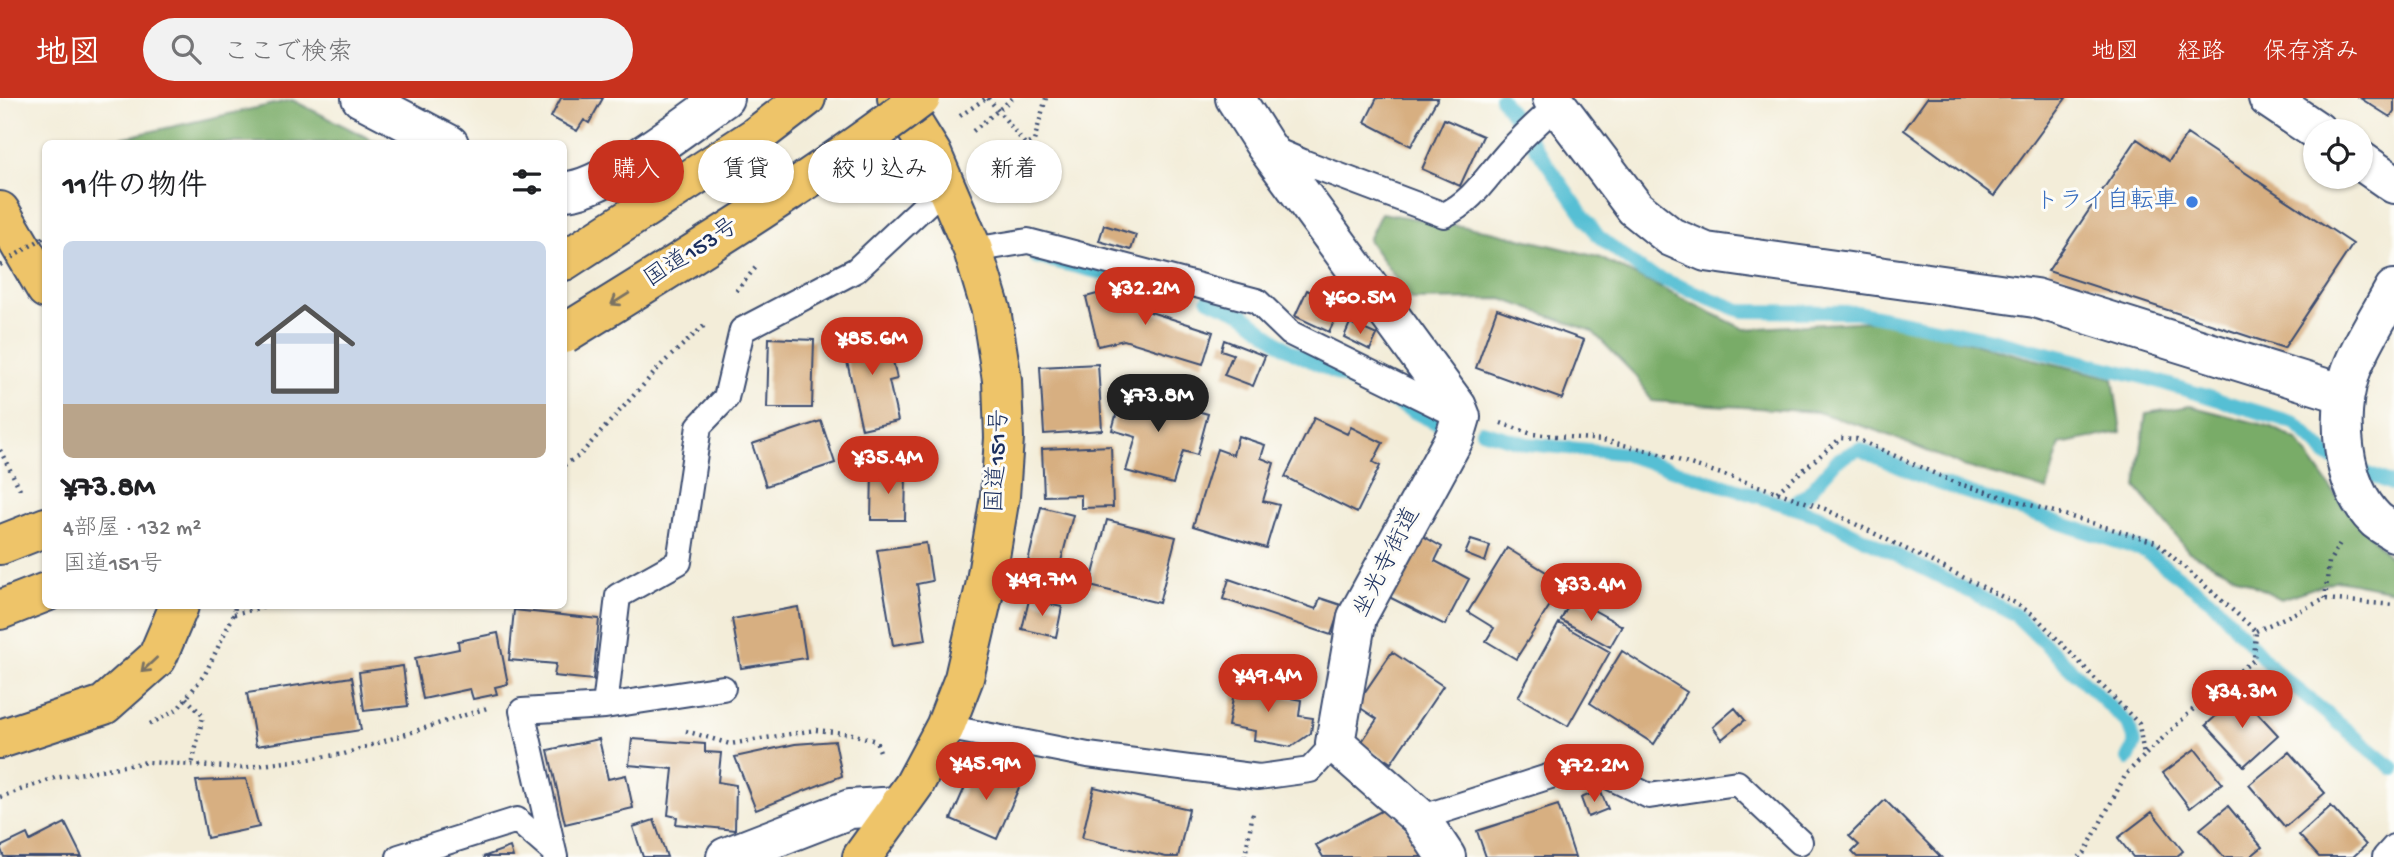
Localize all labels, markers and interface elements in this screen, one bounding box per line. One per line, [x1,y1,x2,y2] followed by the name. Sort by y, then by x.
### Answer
[143,18,633,81] search box
[167,30,205,68] icon: search
[35,37,101,75] text: 地図
[223,39,353,70] text: ここで検索
[2091,39,2139,68] text: 地図
[2177,39,2225,68] text: 経路
[2263,39,2359,68] text: 保存済み
[2303,119,2373,189] map controls
[2303,119,2373,189] button: locate
[588,140,684,203] chip: 購入
[698,140,794,203] chip: 賃貸
[808,140,952,203] chip: 絞り込み
[966,140,1062,203] chip: 新着
[508,163,546,201] icon: filters
[63,171,207,206] text: 11件の物件
[2035,187,2178,217] place label: トライ自転車
[2184,194,2200,210] marker: トライ自転車
[639,212,745,295] street label: 国道153号
[1088,268,1202,327] pin: ¥32.2M
[1111,276,1179,303] text: ¥32.2M
[1303,276,1417,336] pin: ¥60.5M
[1325,285,1395,312] text: ¥60.5M
[242,286,368,412] icon: home
[611,292,630,307] one-way arrow
[815,317,929,377] pin: ¥85.6M
[837,326,907,353] text: ¥85.6M
[1101,374,1215,434] pin: ¥73.8M
[1123,383,1193,410] text: ¥73.8M
[981,408,1016,514] street label: 国道151号
[831,436,945,496] pin: ¥35.4M
[854,445,922,472] text: ¥35.4M
[63,472,155,507] text: ¥73.8M
[1347,503,1428,623] street label: 坐光寺街道
[63,516,201,543] text: 4部屋 · 132 m²
[63,552,163,579] text: 国道151号
[985,559,1099,618] pin: ¥49.7M
[1534,564,1648,623] pin: ¥33.4M
[1008,567,1076,594] text: ¥49.7M
[1557,572,1625,599] text: ¥33.4M
[1211,654,1325,714] pin: ¥49.4M
[140,657,157,674] one-way arrow
[1234,663,1302,690] text: ¥49.4M
[2185,670,2299,730] pin: ¥34.3M
[2208,679,2276,706] text: ¥34.3M
[929,742,1043,802] pin: ¥45.9M
[1537,744,1651,804] pin: ¥72.2M
[952,751,1020,778] text: ¥45.9M
[1560,753,1628,780] text: ¥72.2M

